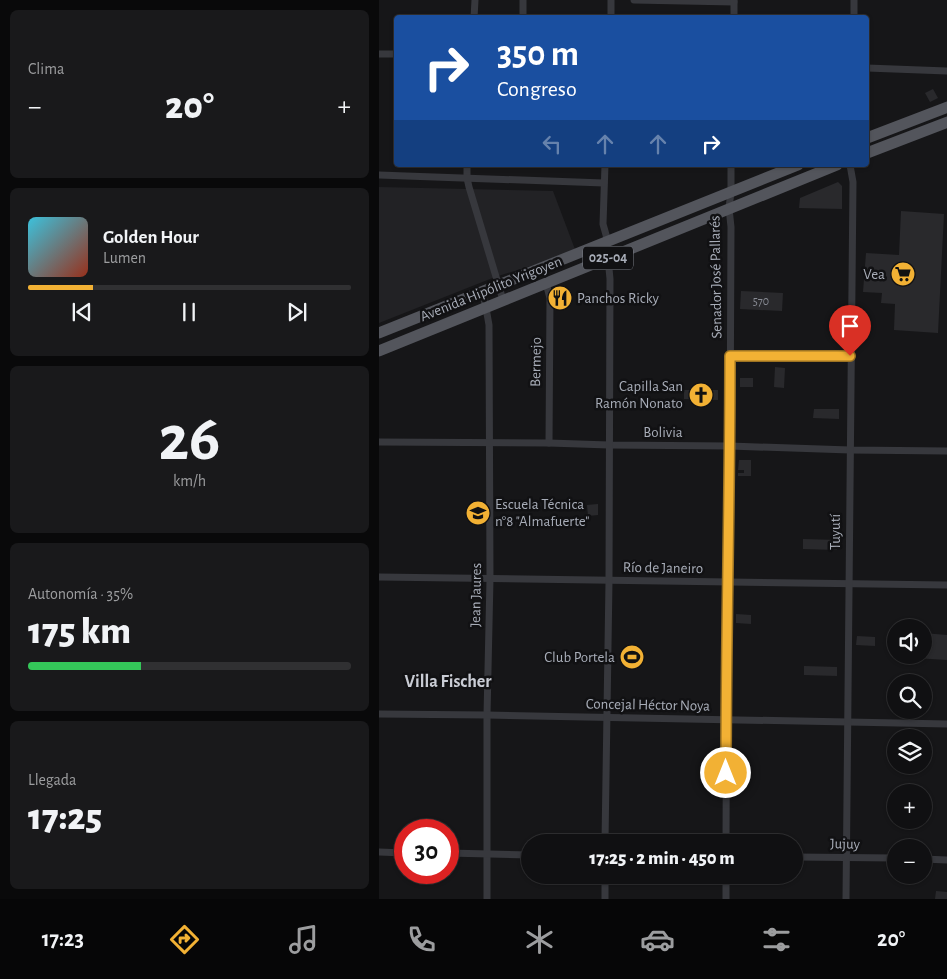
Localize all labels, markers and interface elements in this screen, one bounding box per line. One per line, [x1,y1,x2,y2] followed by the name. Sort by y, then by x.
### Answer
[414,35,479,100] icon: right
[497,37,579,72] text: 350 m
[28,61,64,77] text: Clima
[497,78,577,100] text: Congreso
[165,88,214,126] text: 20°
[28,93,41,121] text: −
[338,93,351,121] text: +
[538,130,566,158] icon: left
[591,130,619,158] icon: ahead
[644,130,672,158] icon: ahead
[697,130,725,158] icon: right
[707,215,725,339] street label: Senador José Pallarés
[103,228,199,247] text: Golden Hour
[583,247,633,270] road number: 025-04
[103,250,146,266] text: Lumen
[418,254,564,324] street label: Avenida Hipólito Yrigoyen
[890,261,916,287] supermarket icon: Vea
[863,267,885,282] place label: Vea
[547,285,573,311] restaurant icon: Panchos Ricky
[577,291,659,306] place label: Panchos Ricky
[753,295,769,307] house number: 570
[68,298,96,326] icon: previous
[175,298,203,326] icon: pause
[283,298,311,326] icon: next
[829,305,871,356] pin
[836,312,864,340] icon: arrive
[528,337,544,387] street label: Bermejo
[595,379,683,411] place label: Capilla San Ramón Nonato
[688,382,714,408] church icon: Capilla San Ramón Nonato
[158,407,221,472] text: 26
[643,425,683,440] street label: Bolivia
[173,473,206,489] text: km/h
[495,497,590,529] place label: Escuela Técnica n°8 "Almafuerte"
[465,500,491,526] school or university icon: Escuela Técnica n°8 "Almafuerte"
[828,514,843,550] street label: Tuyutí
[623,560,703,576] street label: Río de Janeiro
[468,563,484,627] street label: Jean Jaures
[28,586,133,602] text: Autonomía · 35%
[28,613,131,651] text: 175 km
[887,619,932,884] map controls
[887,619,932,664] button: sound
[619,644,645,670] sports icon: Club Portela
[544,650,615,665] place label: Club Portela
[404,673,492,691] district label: Villa Fischer
[887,674,932,719] button: search
[586,696,710,714] street label: Concejal Héctor Noya
[887,729,932,774] button: layers
[699,746,751,798] position arrow
[28,772,76,788] text: Llegada
[887,784,932,829] button: +
[28,799,102,837] text: 17:25
[394,819,459,884] speed limit sign: 30
[830,836,861,852] street label: Jujuy
[887,839,932,884] button: −
[589,849,735,868] text: 17:25 · 2 min · 450 m
[167,922,202,957] icon: directions
[286,922,321,957] icon: music
[404,922,439,957] icon: phone
[522,922,557,957] icon: climate
[640,922,675,957] icon: car
[759,922,794,957] icon: filters
[42,928,84,950] text: 17:23
[877,928,905,950] text: 20°

